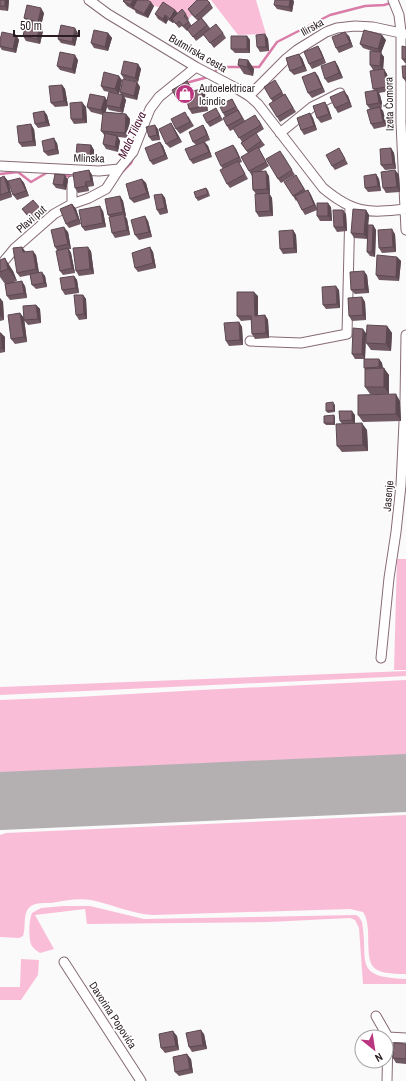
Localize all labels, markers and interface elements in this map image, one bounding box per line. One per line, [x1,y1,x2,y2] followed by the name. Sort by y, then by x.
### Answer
[14,12,79,38] scale bar
[298,15,326,39] street label: Ilirska
[20,18,42,34] text: 50 m
[166,31,230,75] street label: Butmirska cesta
[382,77,396,131] street label: Izeta Čomora
[198,81,255,108] place label: Autoelektricar Icindic
[174,83,196,105] shop icon: Autoelektricar Icindic
[114,108,150,161] water label: Mala Tilava
[73,151,105,165] street label: Mlinska
[13,202,49,236] street label: Plavi put
[380,480,396,512] street label: Jasenje
[86,979,140,1051] street label: Davorina Popovića
[354,1029,394,1069] north arrow
[373,1050,385,1065] text: N

